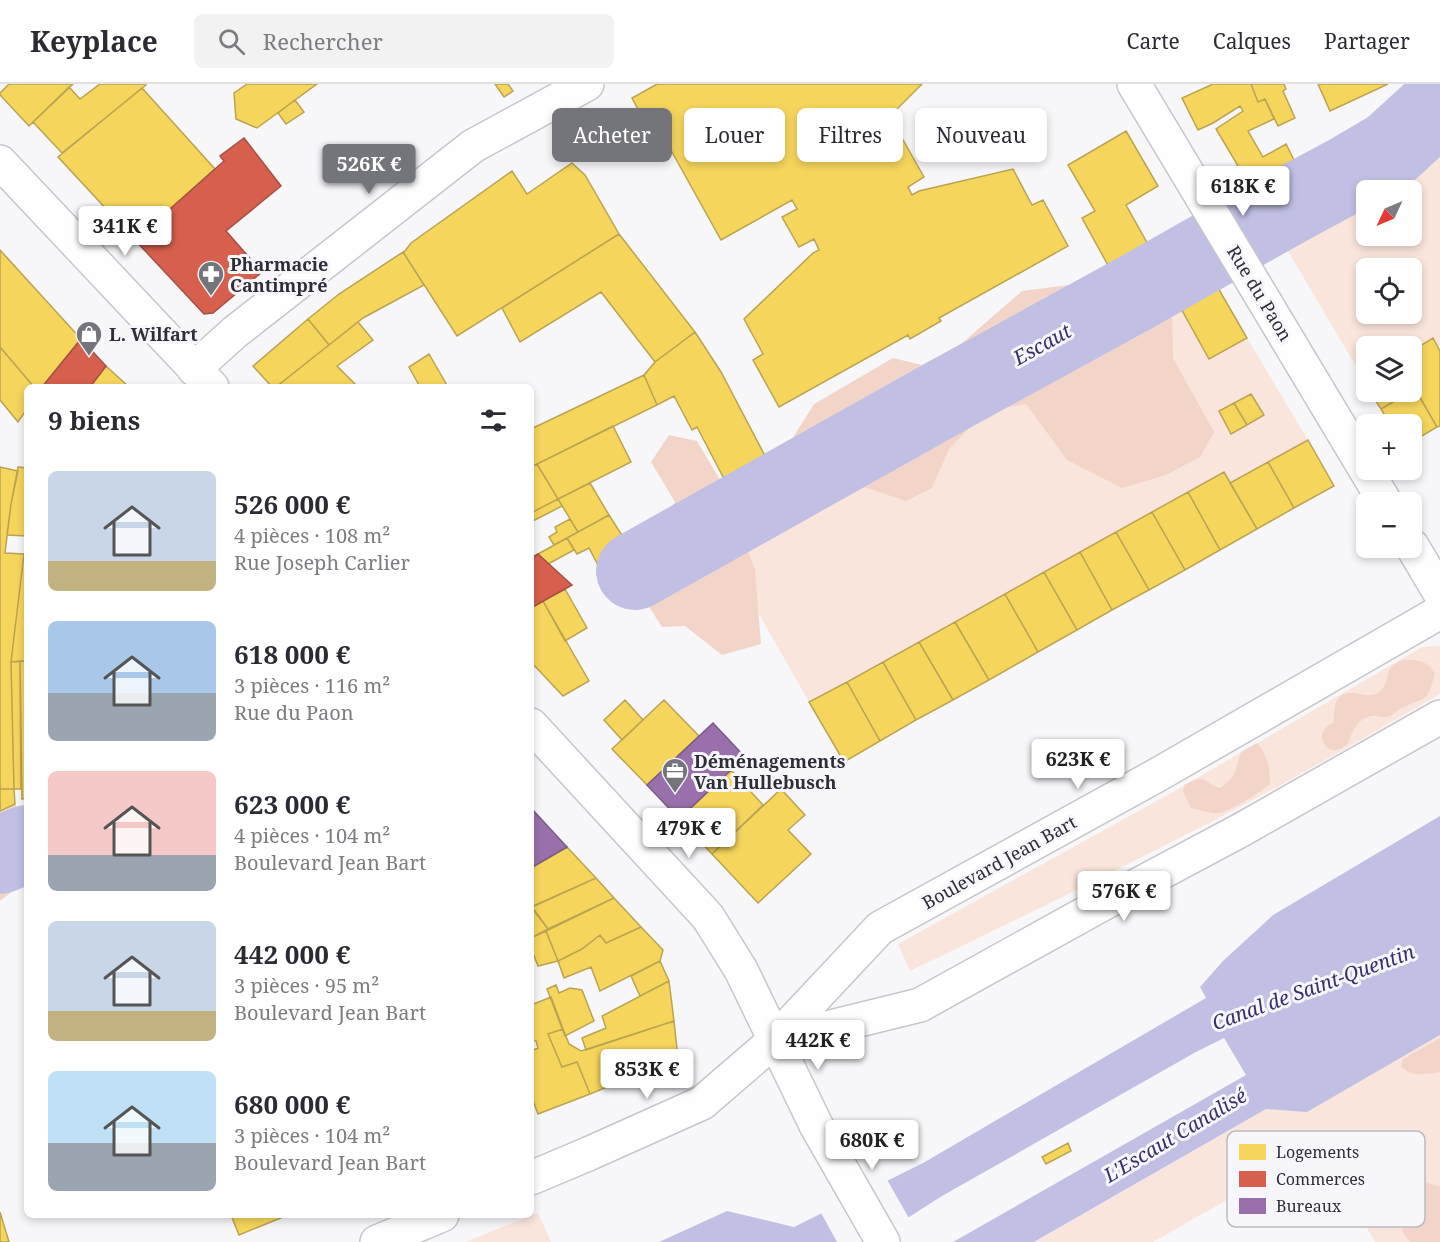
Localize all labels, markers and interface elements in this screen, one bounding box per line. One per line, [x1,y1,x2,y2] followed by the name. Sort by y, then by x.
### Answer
[194,14,614,68] search box
[30,22,158,60] text: Keyplace
[215,25,248,58] icon: search
[263,26,383,56] text: Rechercher
[1127,27,1180,55] text: Carte
[1213,27,1291,55] text: Calques
[1324,27,1410,55] text: Partager
[552,108,672,162] chip: Acheter
[684,108,785,162] chip: Louer
[797,108,903,162] chip: Filtres
[915,108,1047,162] chip: Nouveau
[320,144,418,195] pin: 526K €
[337,150,401,177] text: 526K €
[1194,166,1292,217] pin: 618K €
[1211,172,1275,199] text: 618K €
[1356,180,1422,246] north arrow
[1356,180,1422,558] map controls
[76,206,174,257] pin: 341K €
[93,212,157,239] text: 341K €
[1222,241,1298,346] street label: Rue du Paon
[230,252,328,297] place label: Pharmacie Cantimpré
[1356,258,1422,324] button: locate
[196,259,226,297] pharmacy icon: Pharmacie Cantimpré
[1007,317,1076,371] water label: Escaut
[74,319,104,357] shop icon: L. Wilfart
[109,322,197,346] place label: L. Wilfart
[1356,336,1422,402] button: layers
[48,402,140,438] text: 9 biens
[477,404,510,437] icon: filters
[1356,414,1422,480] button: +
[234,486,350,522] text: 526 000 €
[1356,492,1422,558] button: −
[96,495,168,567] icon: home
[234,522,390,549] text: 4 pièces · 108 m²
[234,549,410,576] text: Rue Joseph Carlier
[234,636,350,672] text: 618 000 €
[96,645,168,717] icon: home
[234,672,390,699] text: 3 pièces · 116 m²
[234,699,354,726] text: Rue du Paon
[1029,739,1127,790] pin: 623K €
[1046,745,1110,772] text: 623K €
[694,749,846,794] place label: Déménagements Van Hullebusch
[660,756,690,794] office icon: Déménagements Van Hullebusch
[234,786,350,822] text: 623 000 €
[96,795,168,867] icon: home
[640,808,738,859] pin: 479K €
[918,810,1080,914] street label: Boulevard Jean Bart
[657,814,721,841] text: 479K €
[234,822,390,849] text: 4 pièces · 104 m²
[234,849,426,876] text: Boulevard Jean Bart
[1075,871,1173,922] pin: 576K €
[1092,877,1156,904] text: 576K €
[234,936,350,972] text: 442 000 €
[1208,938,1418,1036] water label: Canal de Saint-Quentin
[96,945,168,1017] icon: home
[234,972,379,999] text: 3 pièces · 95 m²
[234,999,426,1026] text: Boulevard Jean Bart
[769,1020,867,1071] pin: 442K €
[786,1026,850,1053] text: 442K €
[598,1049,696,1100] pin: 853K €
[615,1055,679,1082] text: 853K €
[1098,1081,1252,1189] water label: L'Escaut Canalisé
[234,1086,350,1122] text: 680 000 €
[96,1095,168,1167] icon: home
[823,1120,921,1171] pin: 680K €
[234,1122,390,1149] text: 3 pièces · 104 m²
[840,1126,904,1153] text: 680K €
[1227,1131,1425,1227] legend
[1276,1141,1359,1163] text: Logements
[234,1149,426,1176] text: Boulevard Jean Bart
[1276,1168,1365,1190] text: Commerces
[1276,1195,1342,1217] text: Bureaux

